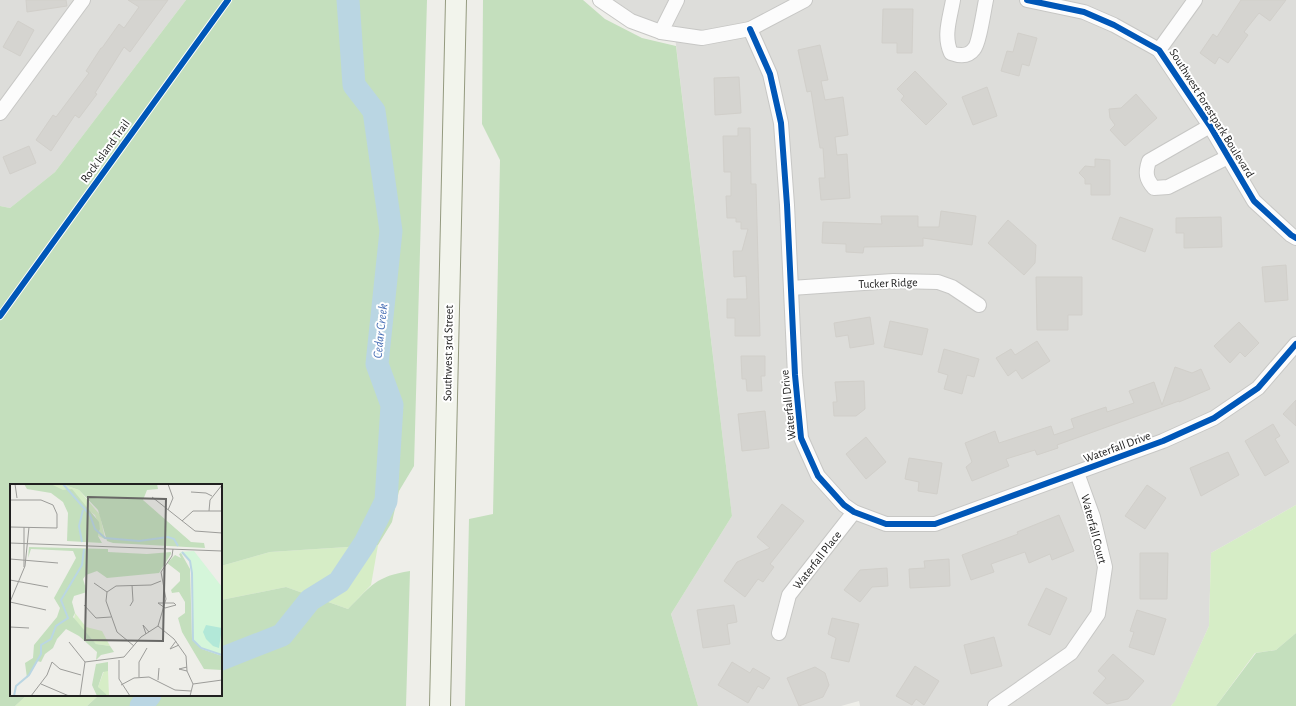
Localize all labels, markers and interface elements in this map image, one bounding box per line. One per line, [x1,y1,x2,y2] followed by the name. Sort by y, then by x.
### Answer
[1167,47,1257,179] street label: Southwest Forestpark Boulevard
[78,117,132,185] street label: Rock Island Trail
[858,276,918,290] street label: Tucker Ridge
[372,303,390,359] water label: Cedar Creek
[441,305,455,401] street label: Southwest 3rd Street
[778,369,798,441] street label: Waterfall Drive
[1082,429,1152,465] street label: Waterfall Drive
[10,484,222,696] inset map
[1079,493,1109,565] street label: Waterfall Court
[791,529,843,591] street label: Waterfall Place

